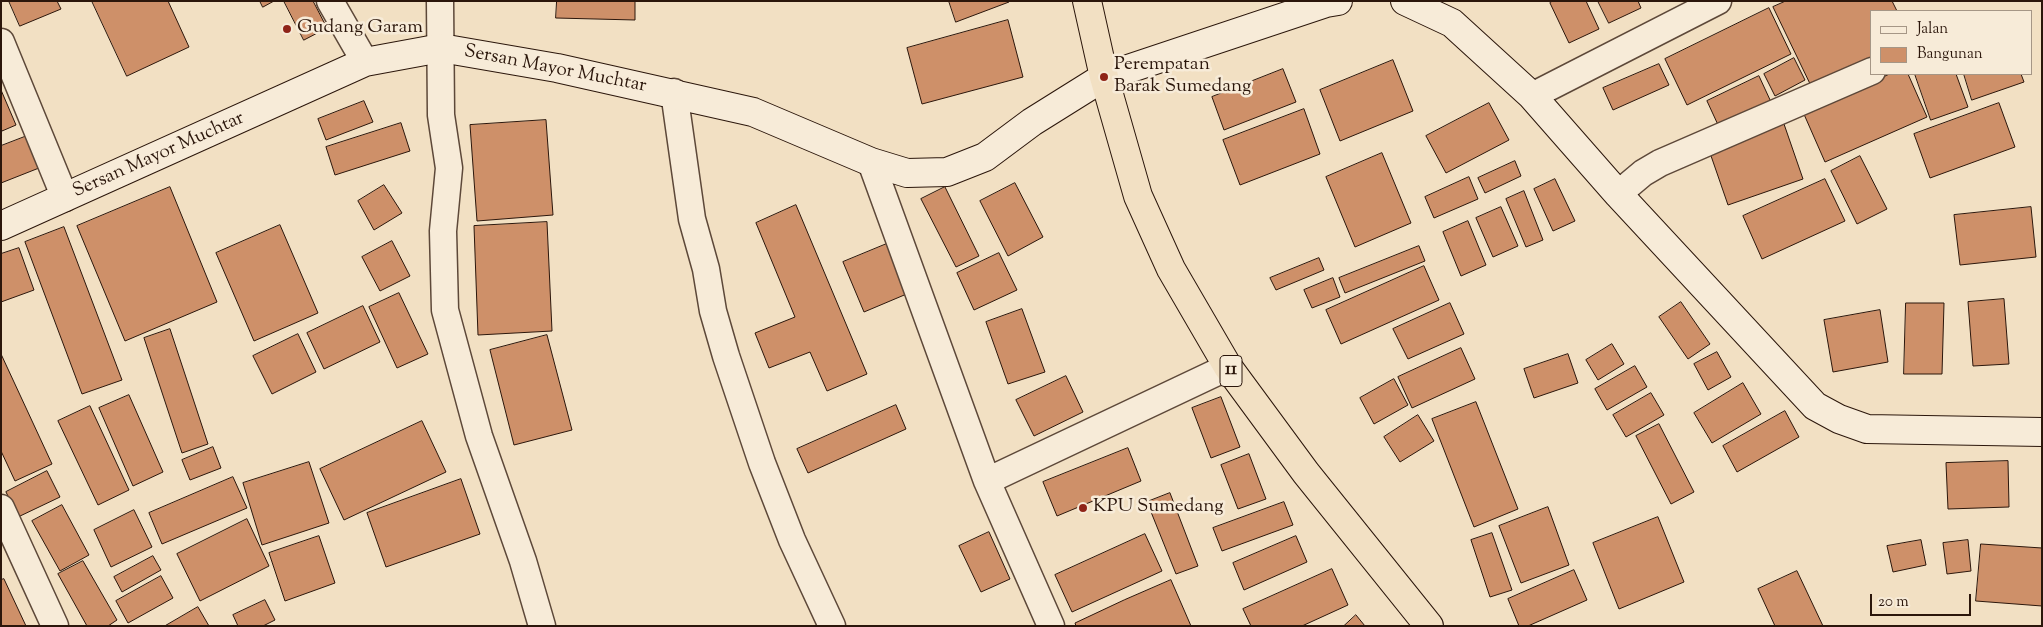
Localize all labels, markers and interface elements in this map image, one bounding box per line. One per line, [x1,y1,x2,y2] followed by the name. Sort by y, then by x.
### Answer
[1870,10,2033,75] legend
[297,18,423,40] place label: Gudang Garam
[1917,19,1948,40] text: Jalan
[281,23,293,35] marker: Gudang Garam
[462,41,648,99] street label: Sersan Mayor Muchtar
[1917,44,1983,65] text: Bangunan
[1114,55,1251,99] place label: Perempatan Barak Sumedang
[1098,71,1110,83] marker: Perempatan Barak Sumedang
[70,108,248,204] street label: Sersan Mayor Muchtar
[1220,356,1242,386] road number: 11
[1093,497,1223,519] place label: KPU Sumedang
[1077,502,1089,514] marker: KPU Sumedang
[1873,584,1974,616] scale bar
[1878,592,1909,613] text: 20 m

